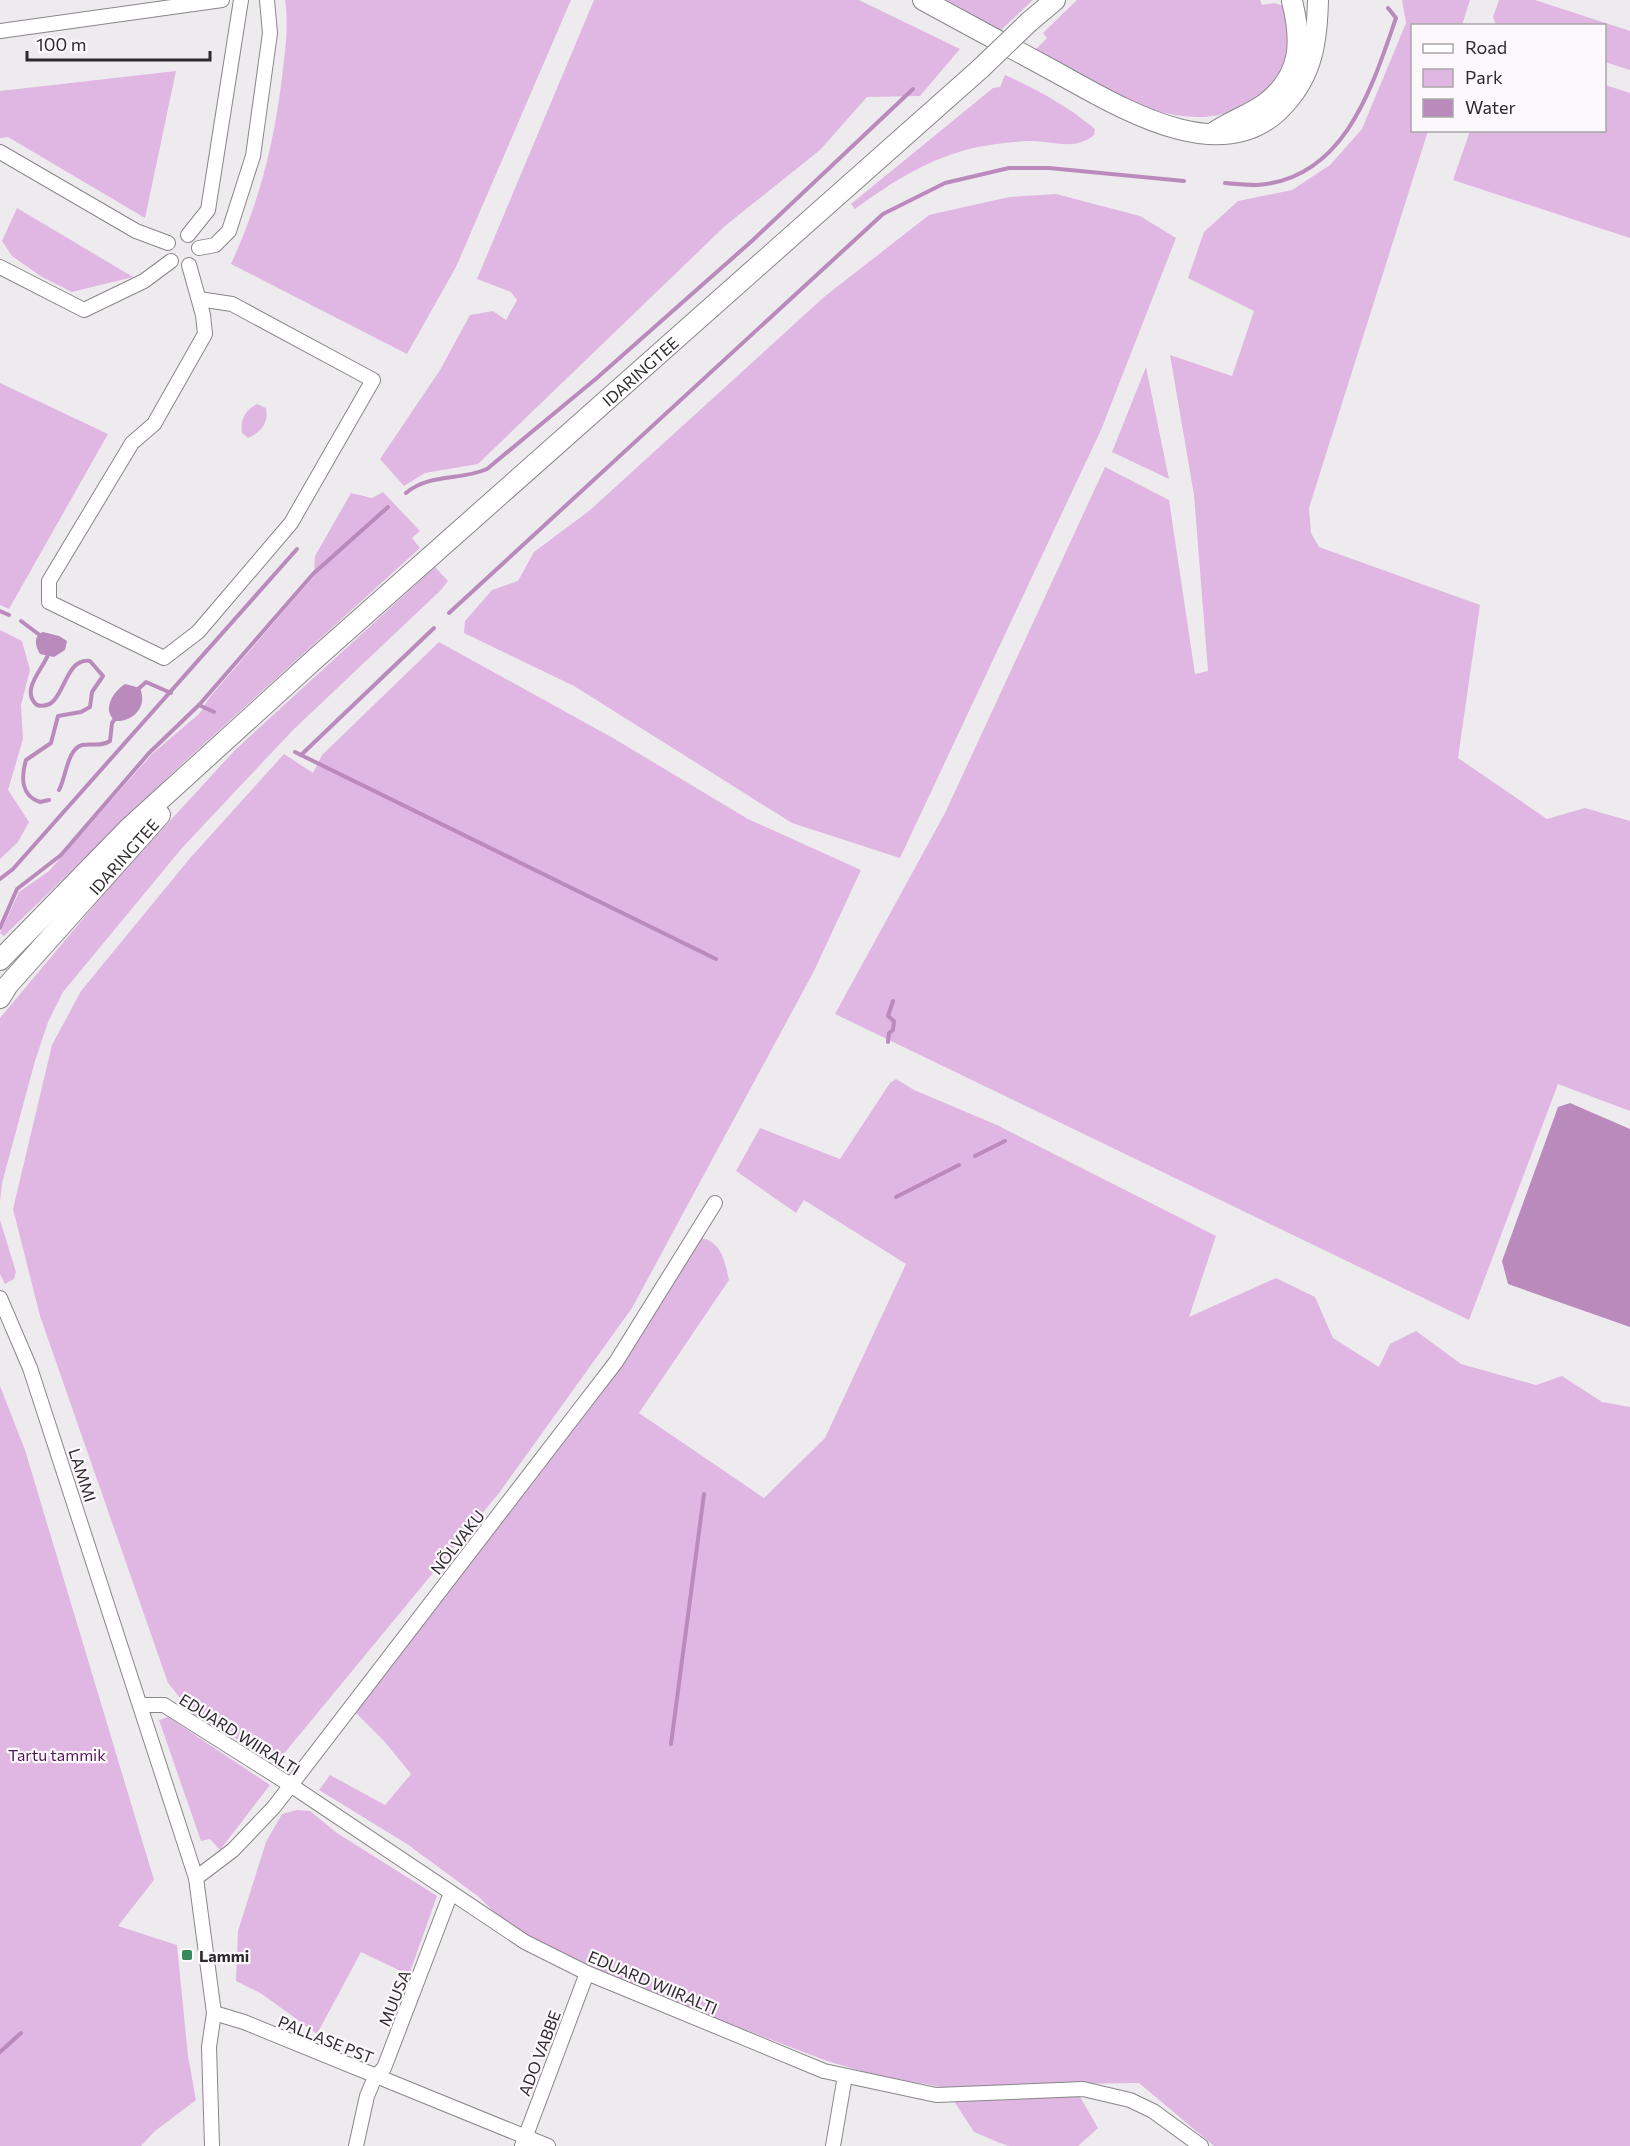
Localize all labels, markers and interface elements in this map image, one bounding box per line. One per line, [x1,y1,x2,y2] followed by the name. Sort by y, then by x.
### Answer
[27,24,210,62] scale bar
[1411,24,1606,132] legend
[36,33,86,55] text: 100 m
[1465,36,1507,58] text: Road
[1465,66,1503,88] text: Park
[1465,96,1516,118] text: Water
[598,332,682,409] street label: IDARINGTEE
[84,815,162,898] street label: IDARINGTEE
[65,1446,101,1504] street label: LAMMI
[426,1506,488,1578] street label: NÕLVAKU
[176,1689,304,1779] street label: EDUARD WIIRALTI
[8,1745,106,1764] park label: Tartu tammik
[199,1946,249,1965] place label: Lammi
[586,1946,720,2018] street label: EDUARD WIIRALTI
[180,1948,194,1962] marker: Lammi
[374,1967,414,2029] street label: MUUSA
[514,2008,564,2098] street label: ADO VABBE
[276,2011,376,2067] street label: PALLASE PST

